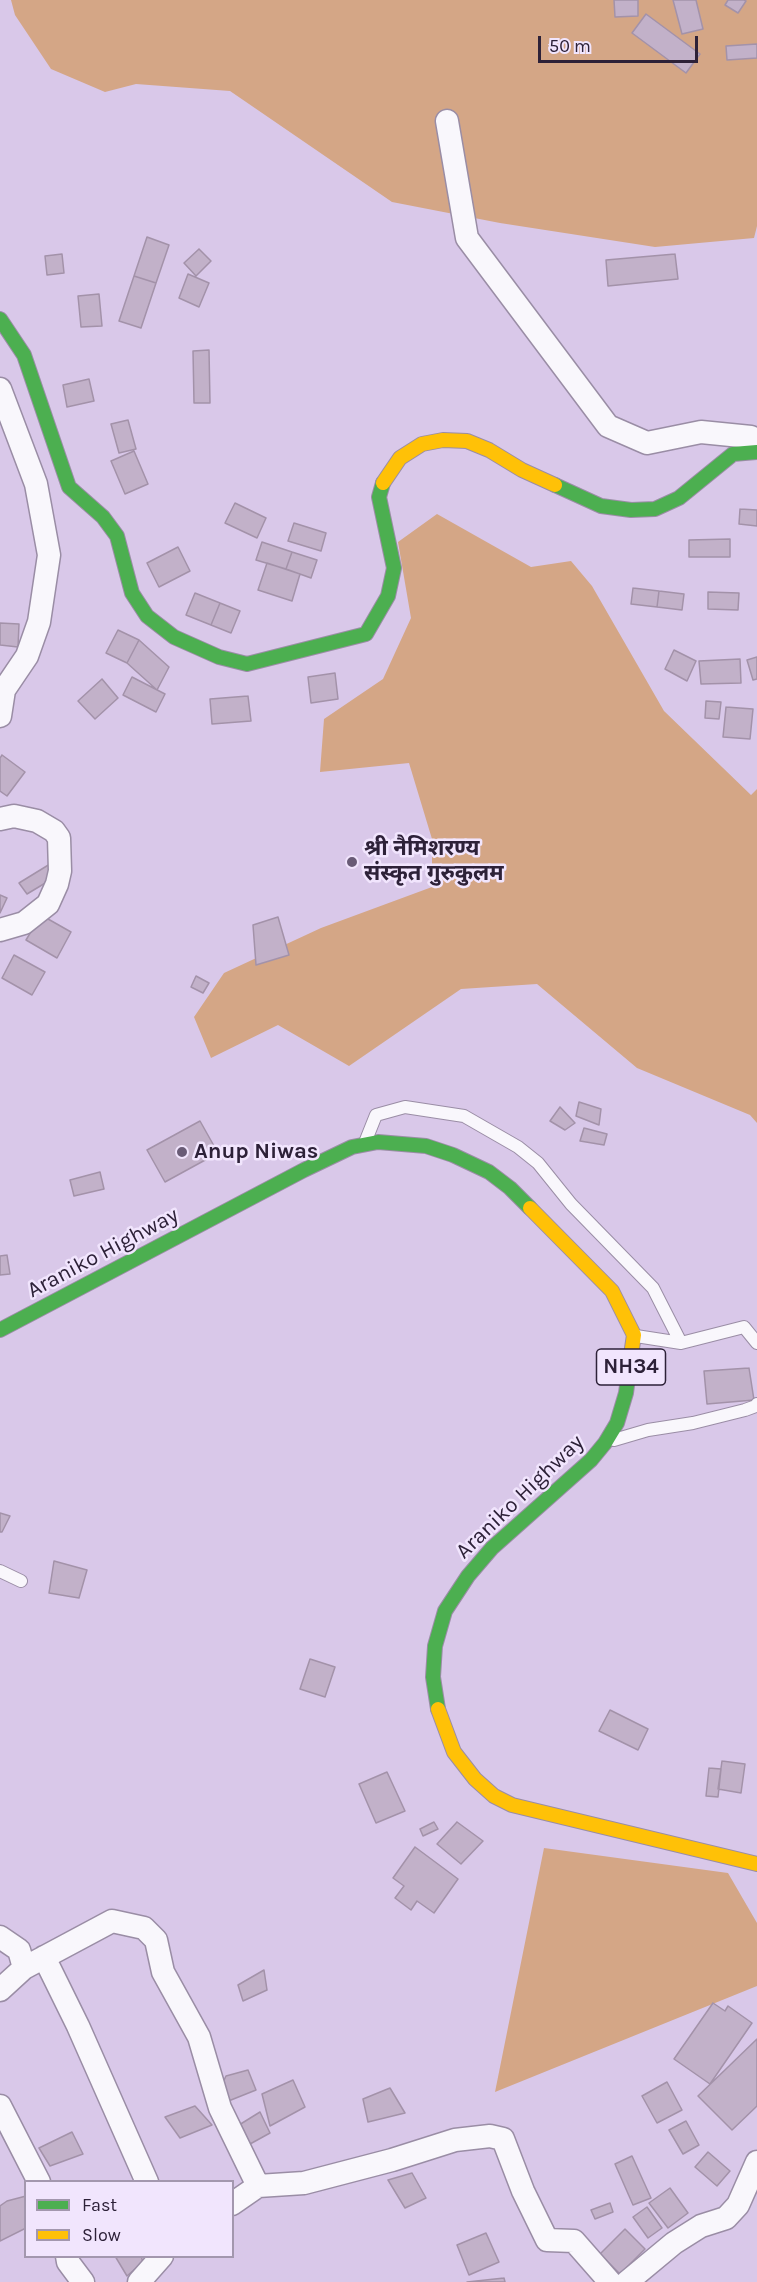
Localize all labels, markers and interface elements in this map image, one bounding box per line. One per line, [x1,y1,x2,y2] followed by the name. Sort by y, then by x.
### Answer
[541,24,702,62] scale bar
[549,35,591,57] text: 50 m
[364,836,504,888] place label: श्री नैमिशरण्य संस्कृत गुरुकुलम
[345,855,359,869] marker: श्री नैमिशरण्य संस्कृत गुरुकुलम
[194,1139,318,1165] place label: Anup Niwas
[175,1145,189,1159] marker: Anup Niwas
[23,1202,183,1304] street label: Araniko Highway
[596,1349,666,1385] road number: NH34
[451,1429,589,1565] street label: Araniko Highway
[24,2180,234,2258] legend
[82,2194,117,2216] text: Fast
[82,2224,121,2246] text: Slow

